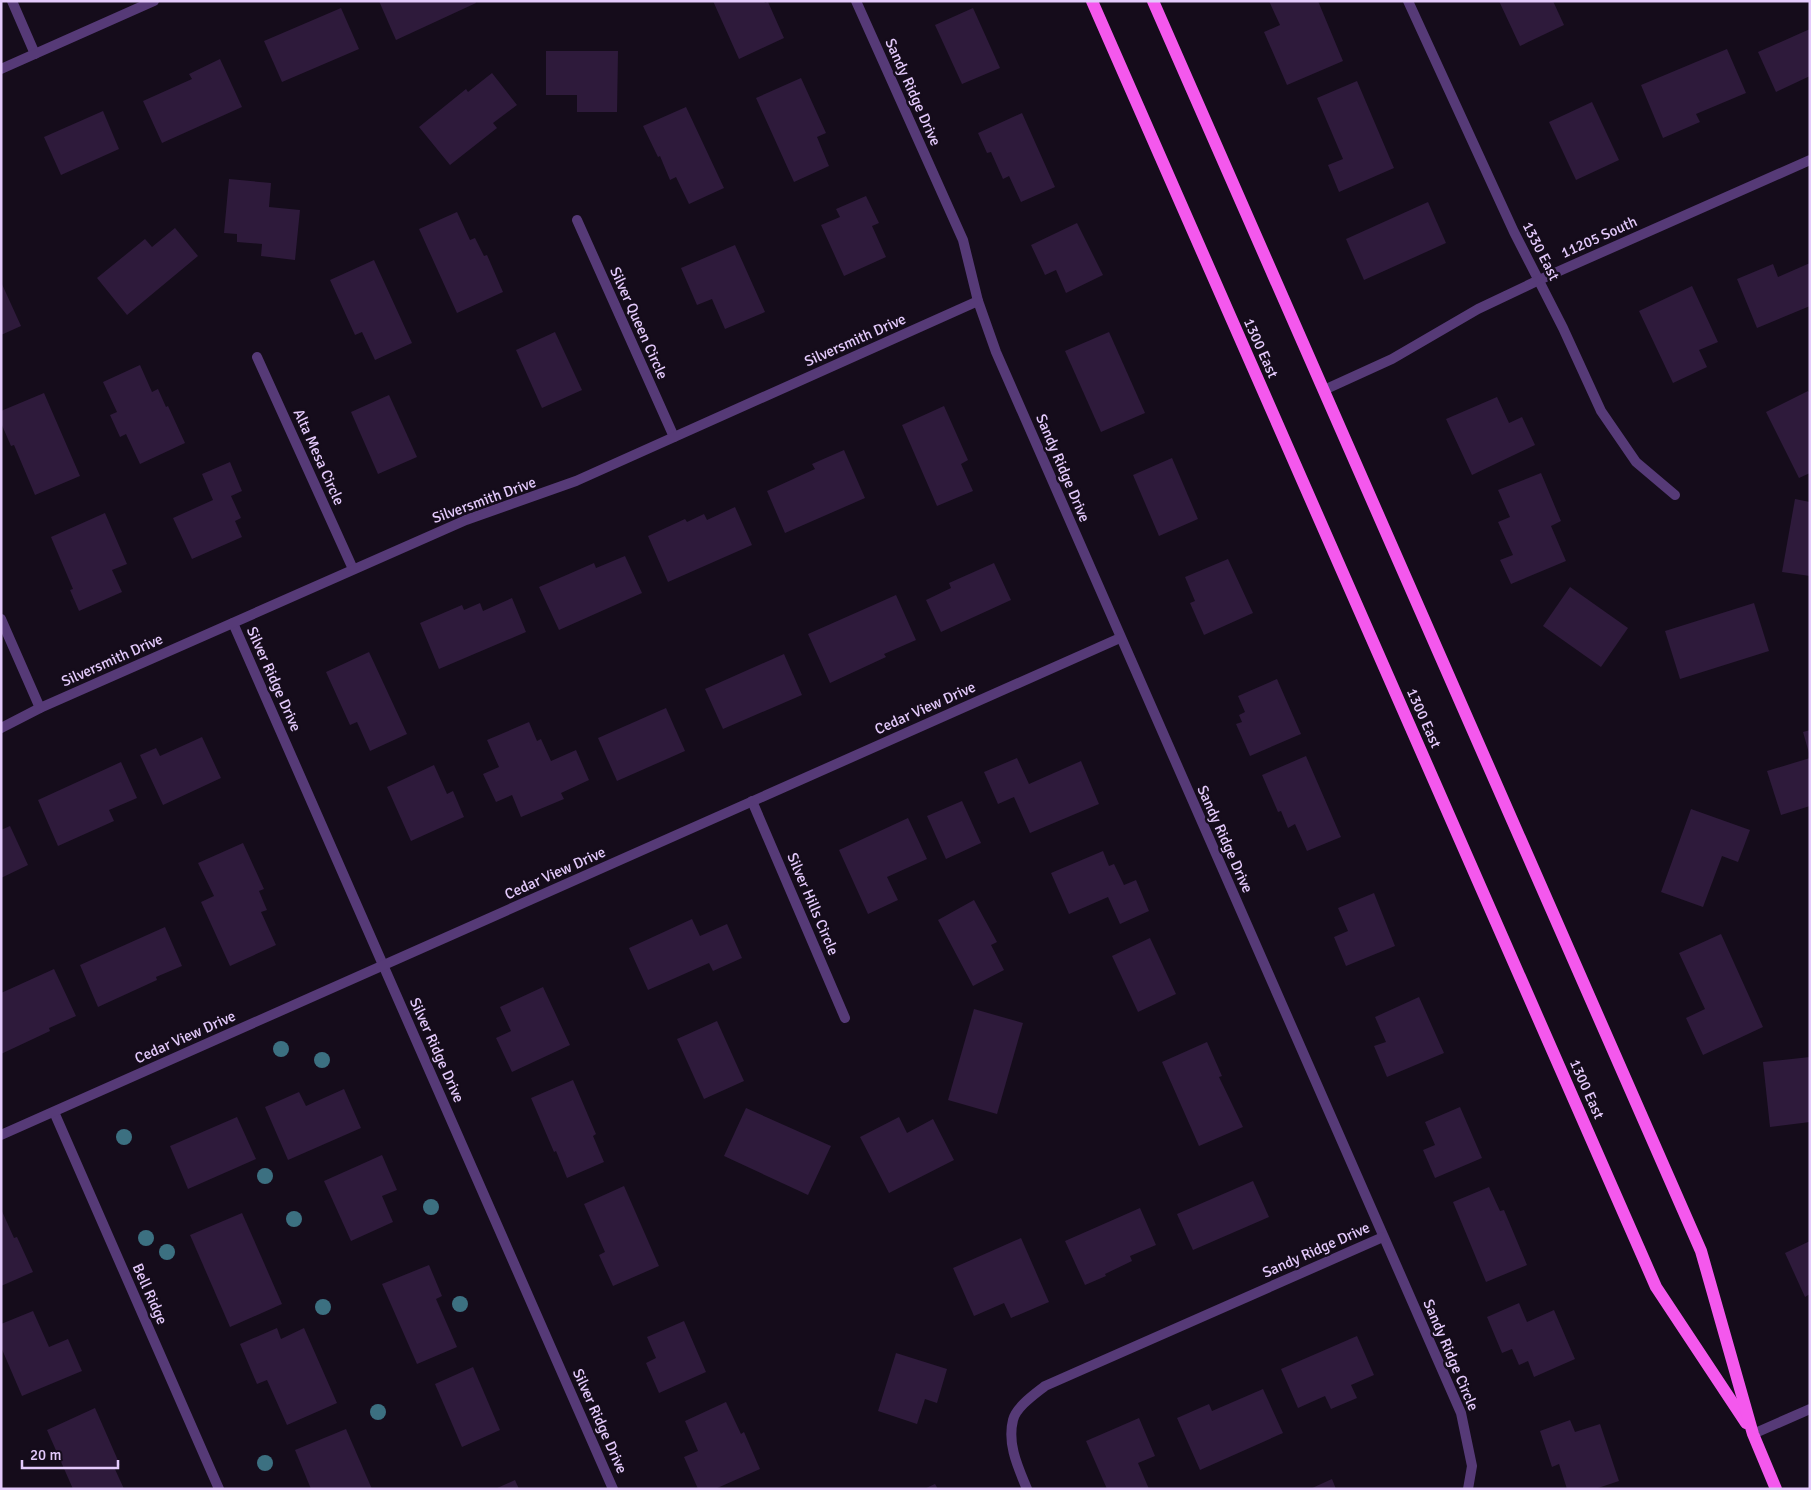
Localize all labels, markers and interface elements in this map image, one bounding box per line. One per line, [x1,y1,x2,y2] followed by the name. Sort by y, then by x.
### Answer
[881,35,945,149] street label: Sandy Ridge Drive
[1558,212,1640,262] street label: 11205 South
[1519,219,1563,283] street label: 1330 East
[606,264,672,382] street label: Silver Queen Circle
[802,310,908,370] street label: Silversmith Drive
[1240,315,1282,381] street label: 1300 East
[290,406,348,508] street label: Alta Mesa Circle
[1032,411,1094,525] street label: Sandy Ridge Drive
[430,473,538,527] street label: Silversmith Drive
[243,624,305,734] street label: Silver Ridge Drive
[59,630,165,690] street label: Silversmith Drive
[872,678,978,738] street label: Cedar View Drive
[1403,685,1445,751] street label: 1300 East
[1193,782,1257,896] street label: Sandy Ridge Drive
[502,843,608,903] street label: Cedar View Drive
[783,850,843,958] street label: Silver Hills Circle
[406,995,468,1105] street label: Silver Ridge Drive
[132,1007,238,1067] street label: Cedar View Drive
[1566,1056,1608,1122] street label: 1300 East
[1259,1218,1373,1282] street label: Sandy Ridge Drive
[129,1261,171,1327] street label: Bell Ridge
[1419,1297,1483,1413] street label: Sandy Ridge Circle
[569,1366,631,1476] street label: Silver Ridge Drive
[22,1438,119,1470] scale bar
[30,1446,61,1464] text: 20 m

